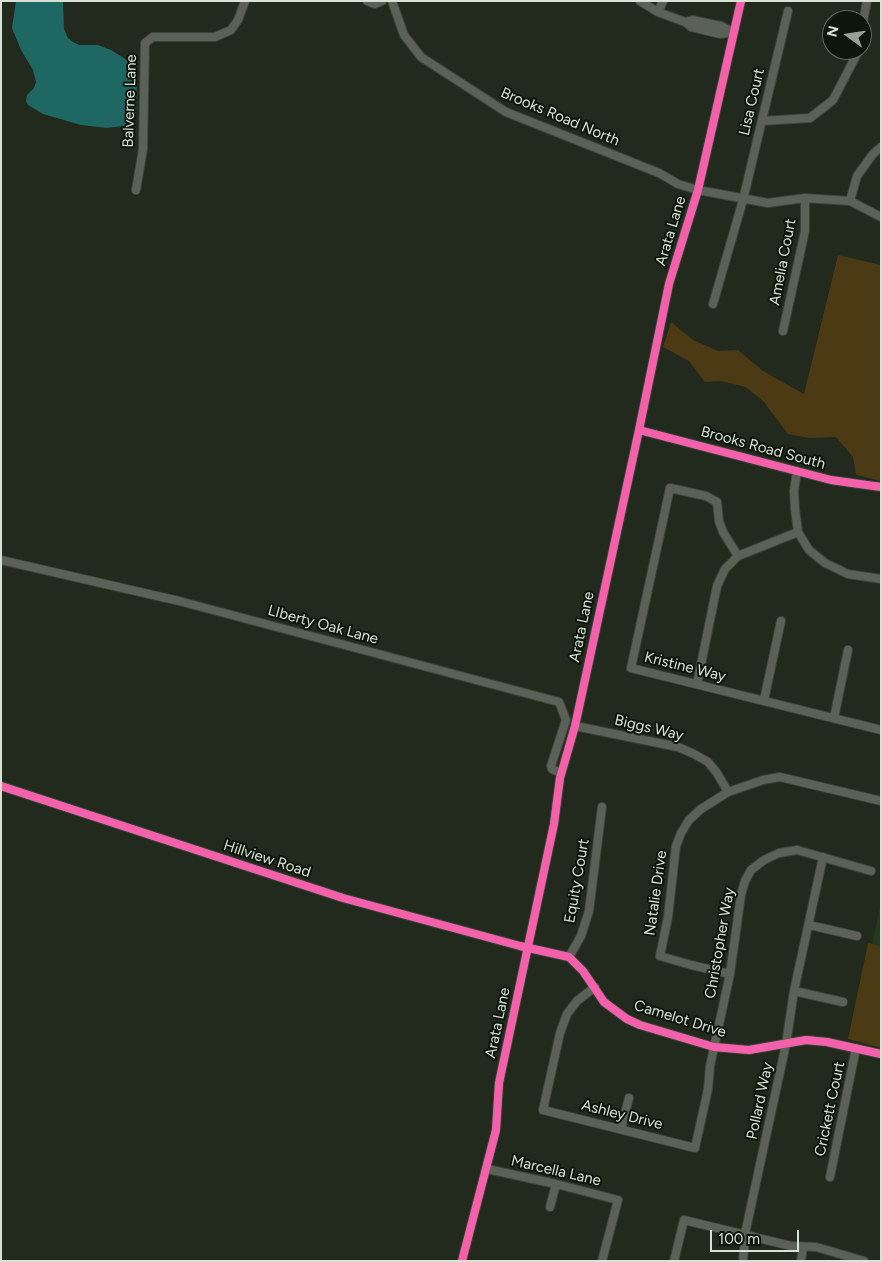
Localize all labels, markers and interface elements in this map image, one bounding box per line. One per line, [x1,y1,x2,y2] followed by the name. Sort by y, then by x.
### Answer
[822,10,872,60] north arrow
[823,24,842,39] text: N
[119,54,141,148] street label: Balverne Lane
[736,67,768,137] street label: Lisa Court
[498,84,622,150] street label: Brooks Road North
[652,194,690,268] street label: Arata Lane
[766,217,800,307] street label: Amelia Court
[699,423,827,473] street label: Brooks Road South
[566,590,598,664] street label: Arata Lane
[266,602,380,648] street label: LIberty Oak Lane
[642,648,728,686] street label: Kristine Way
[613,711,685,745] street label: Biggs Way
[221,836,313,882] street label: Hillview Road
[561,837,593,925] street label: Equity Court
[641,849,671,937] street label: Natalie Drive
[701,886,739,1000] street label: Christopher Way
[482,986,514,1060] street label: Arata Lane
[632,996,728,1042] street label: Camelot Drive
[811,1060,849,1158] street label: Crickett Court
[743,1061,777,1141] street label: Pollard Way
[580,1096,664,1134] street label: Ashley Drive
[509,1152,603,1190] street label: Marcella Lane
[712,1220,801,1252] scale bar
[718,1230,760,1248] text: 100 m

